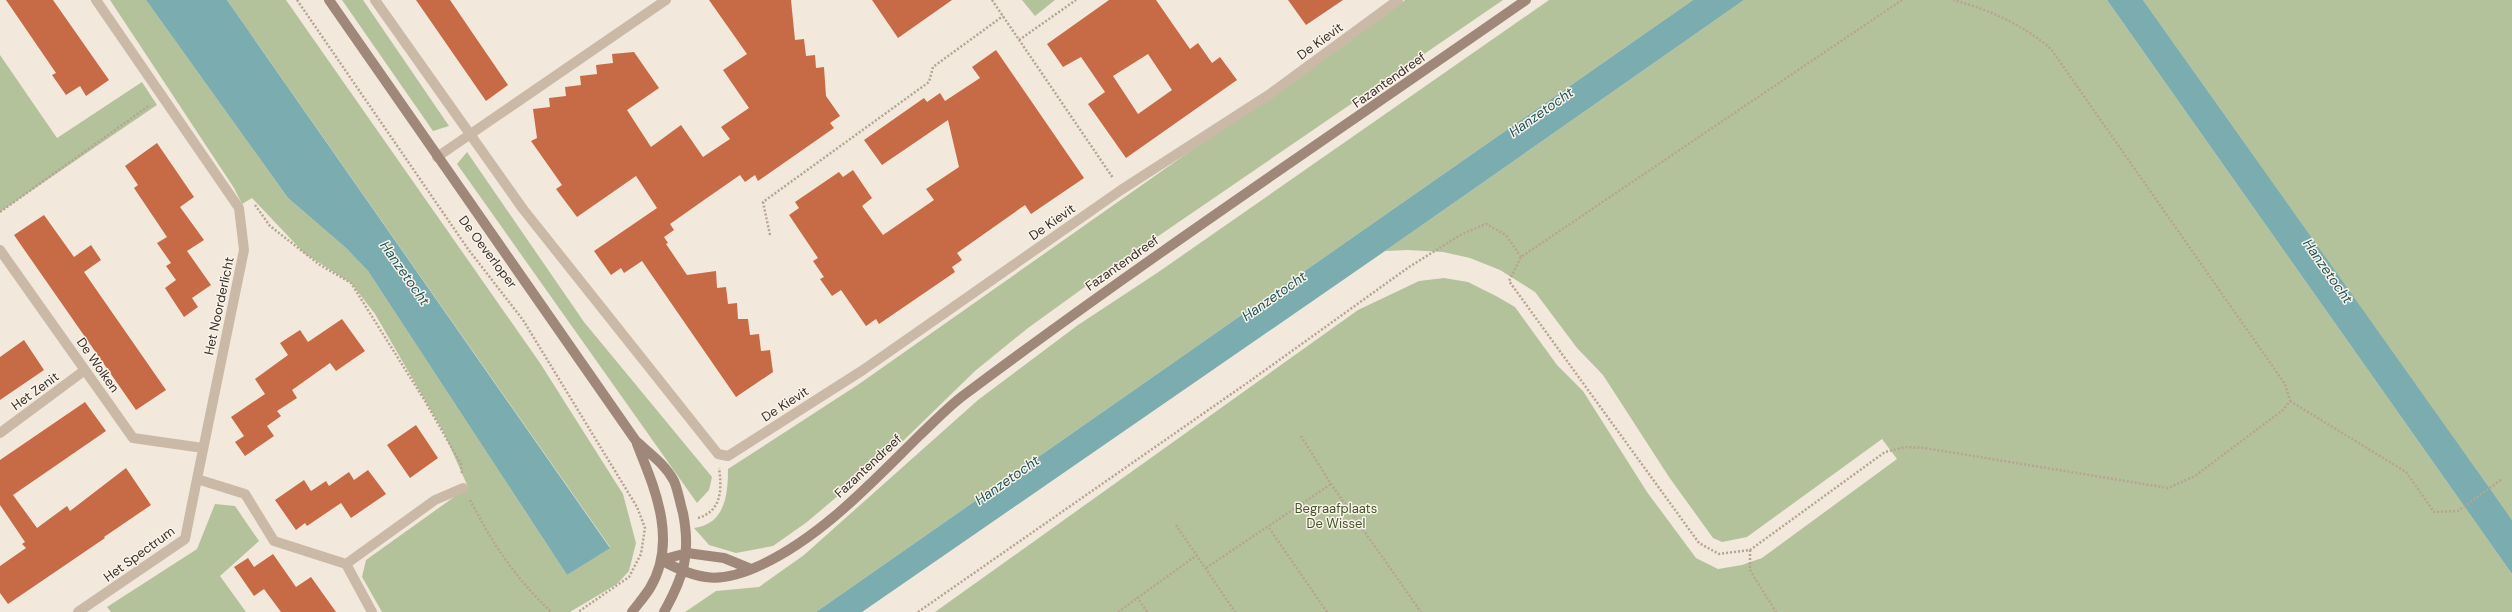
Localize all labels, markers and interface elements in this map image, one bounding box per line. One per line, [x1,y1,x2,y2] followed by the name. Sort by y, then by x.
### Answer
[1294,19,1346,63] street label: De Kievit
[1349,48,1429,112] street label: Fazantendreef
[1505,83,1577,141] water label: Hanzetocht
[1026,200,1078,244] street label: De Kievit
[455,212,521,292] street label: De Oeverloper
[1082,231,1162,295] street label: Fazantendreef
[2299,235,2357,307] water label: Hanzetocht
[376,237,434,309] water label: Hanzetocht
[200,255,238,357] street label: Het Noorderlicht
[1238,267,1310,325] water label: Hanzetocht
[73,334,123,396] street label: De Wolken
[8,368,62,414] street label: Het Zenit
[758,383,812,425] street label: De Kievit
[831,430,906,501] street label: Fazantendreef
[971,451,1043,509] water label: Hanzetocht
[1295,500,1377,532] park label: Begraafplaats De Wissel
[100,522,178,586] street label: Het Spectrum

